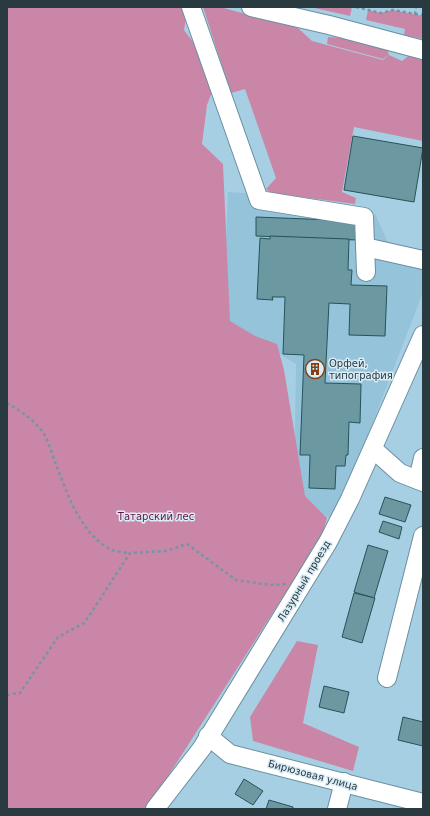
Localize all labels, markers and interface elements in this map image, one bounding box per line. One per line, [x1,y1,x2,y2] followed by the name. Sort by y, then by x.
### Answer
[304,358,326,380] building icon: Орфей, типография
[329,358,393,381] place label: Орфей, типография
[117,511,194,522] park label: Татарский лес
[275,538,333,624] street label: Лазурный проезд
[267,758,359,792] street label: Бирюзовая улица

